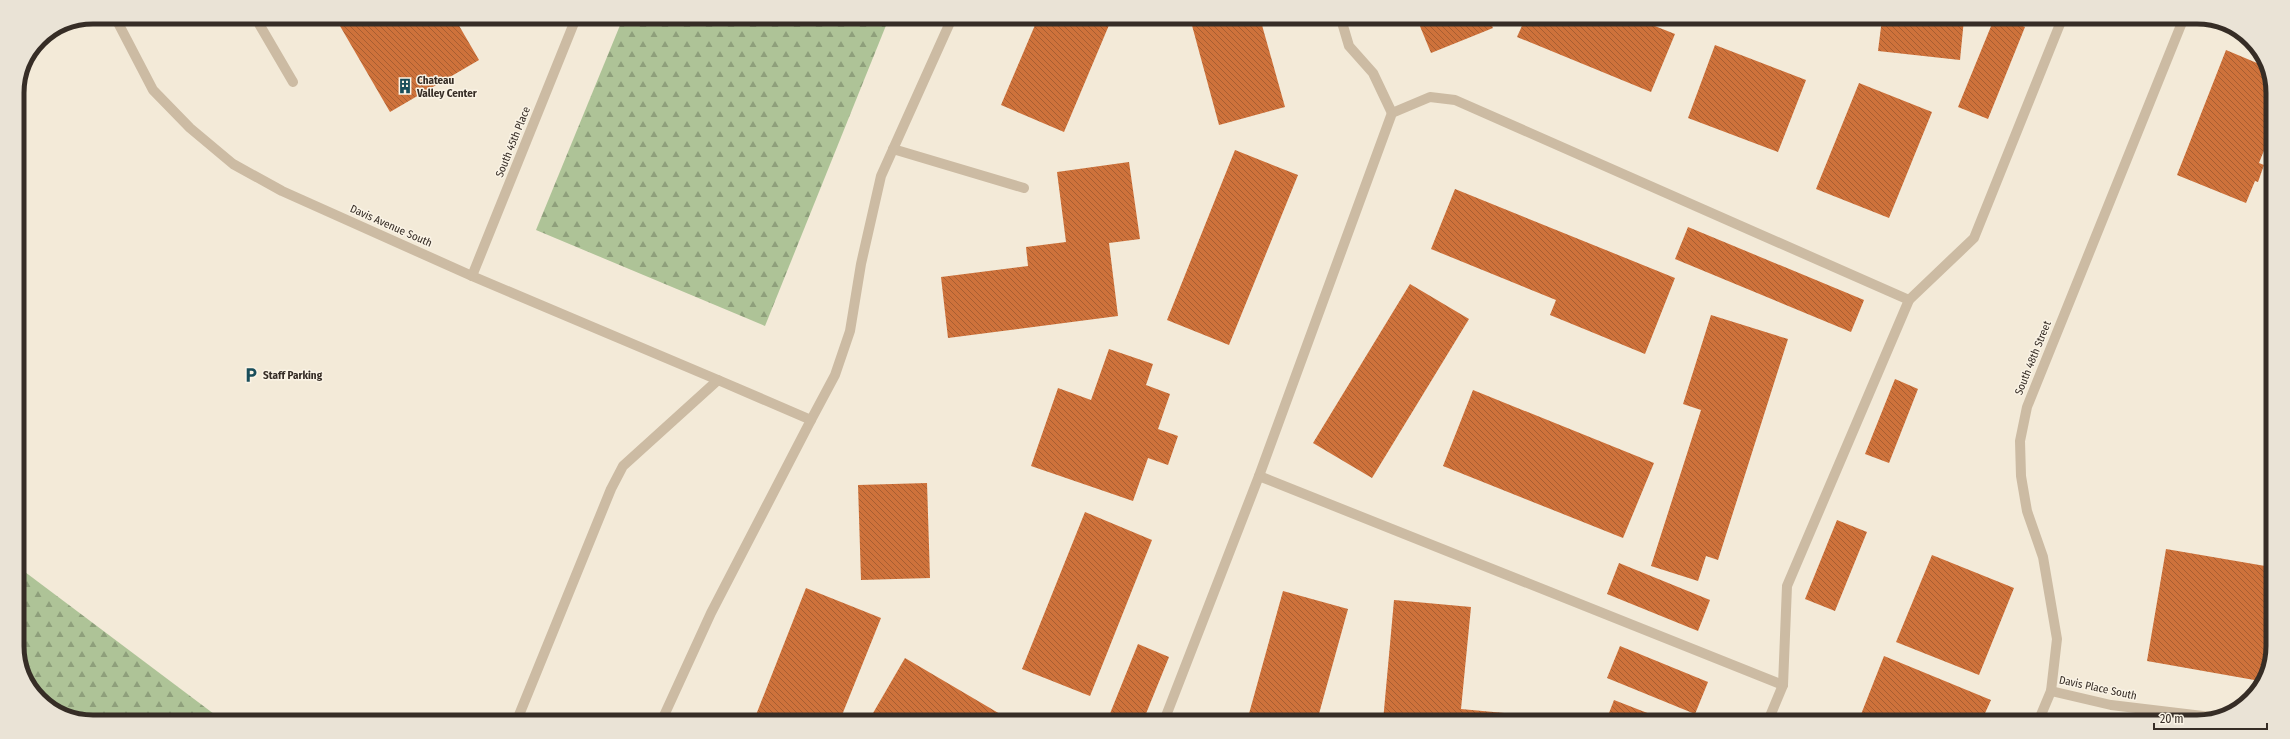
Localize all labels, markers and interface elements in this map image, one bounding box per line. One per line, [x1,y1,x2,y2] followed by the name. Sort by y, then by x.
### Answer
[416,74,478,100] place label: Chateau Valley Center
[396,77,414,95] building icon: Chateau Valley Center
[493,105,533,179] street label: South 45th Place
[348,202,434,250] street label: Davis Avenue South
[2012,319,2054,397] street label: South 48th Street
[242,366,260,384] parking icon: Staff Parking
[263,369,323,382] place label: Staff Parking
[2058,673,2138,703] street label: Davis Place South
[2154,705,2267,731] scale bar
[2160,712,2184,726] text: 20 m

